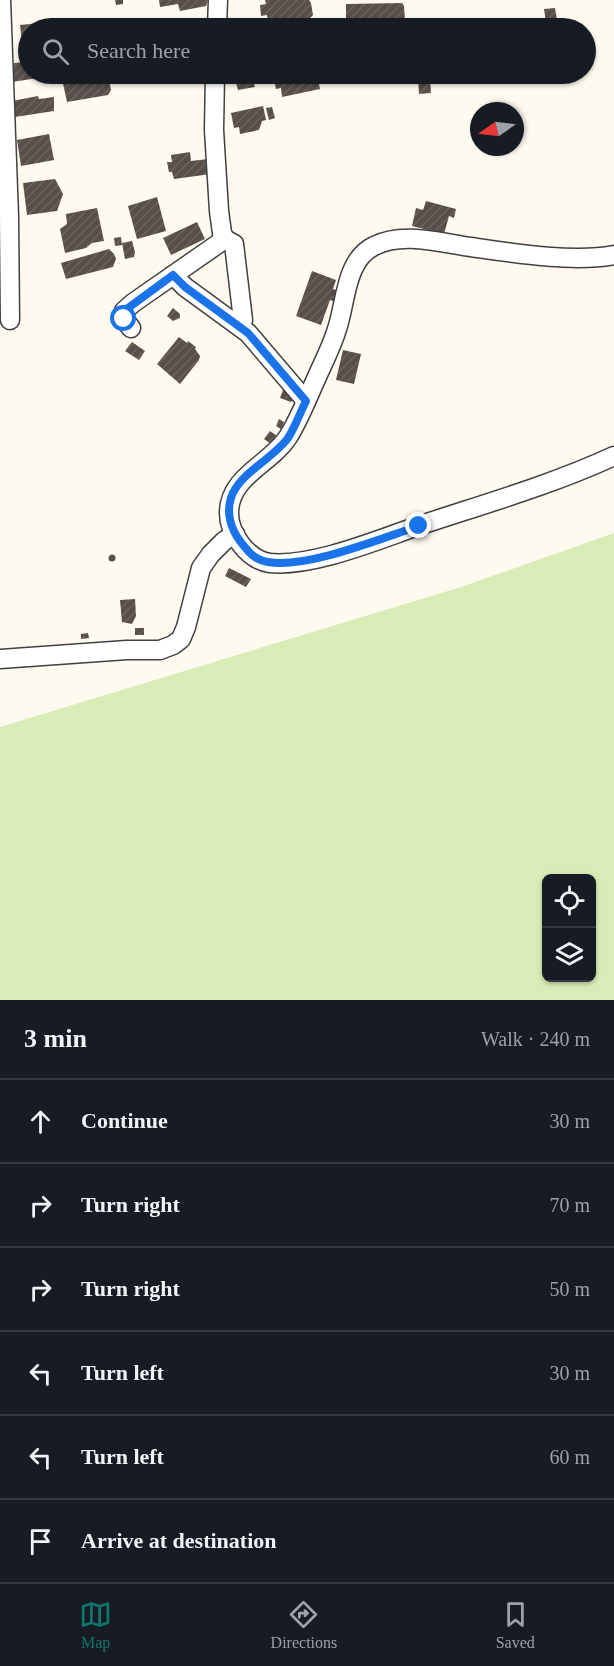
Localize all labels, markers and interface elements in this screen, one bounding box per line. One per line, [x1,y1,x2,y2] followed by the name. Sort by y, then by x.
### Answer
[18,18,596,84] search box
[39,35,72,68] icon: search
[87,38,190,63] text: Search here
[470,102,524,156] north arrow
[110,305,136,331] route start
[405,512,431,538] route end
[542,874,596,982] map controls
[542,874,596,928] button: locate
[542,928,596,982] button: layers
[24,1024,87,1053] text: 3 min
[481,1028,590,1050] text: Walk · 240 m
[24,1105,57,1138] icon: ahead
[81,1108,168,1133] text: Continue
[549,1110,590,1132] text: 30 m
[24,1189,57,1222] icon: right
[81,1192,180,1217] text: Turn right
[549,1194,590,1216] text: 70 m
[24,1273,57,1306] icon: right
[81,1276,180,1301] text: Turn right
[549,1278,590,1300] text: 50 m
[24,1357,57,1390] icon: left
[81,1360,164,1385] text: Turn left
[549,1362,590,1384] text: 30 m
[24,1441,57,1474] icon: left
[81,1444,164,1469] text: Turn left
[549,1446,590,1468] text: 60 m
[24,1525,57,1558] icon: arrive
[81,1528,277,1553] text: Arrive at destination
[79,1598,112,1652] tab: Map
[271,1598,337,1652] tab: Directions
[496,1598,535,1652] tab: Saved

